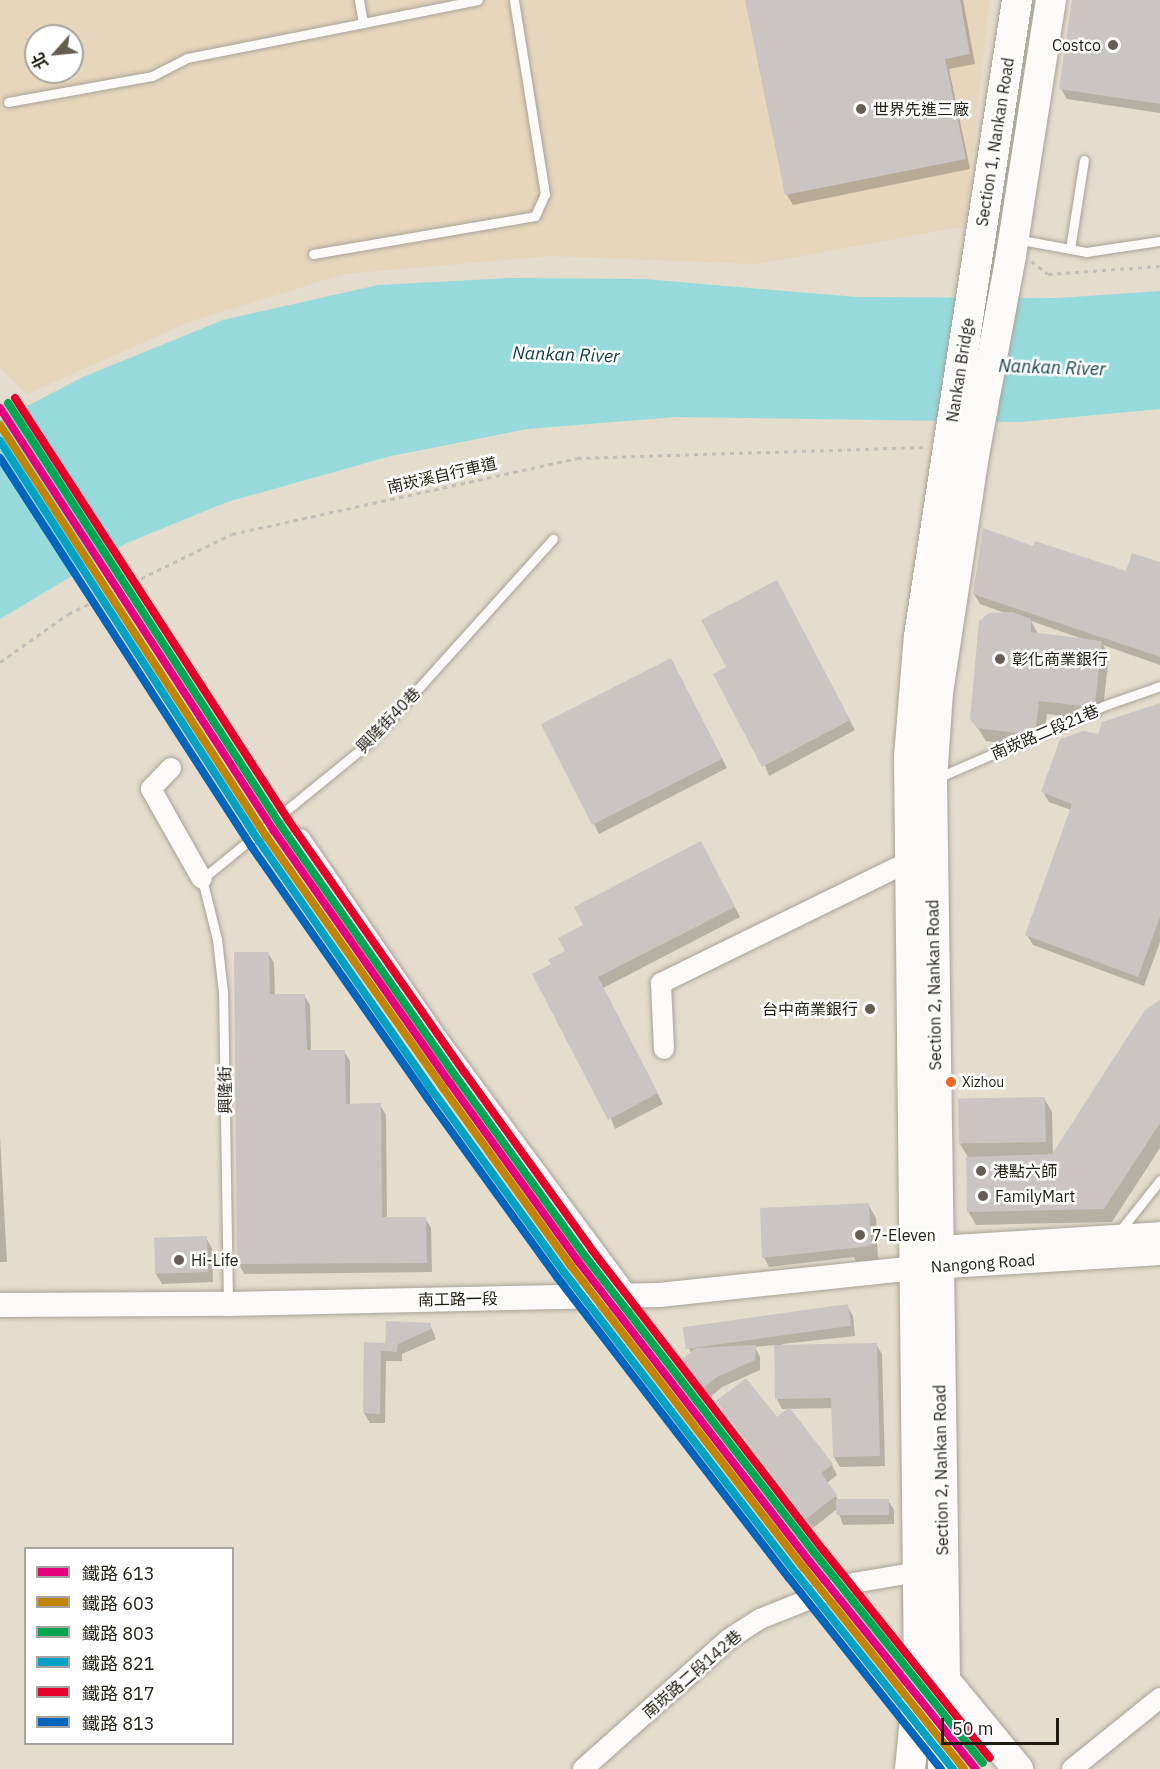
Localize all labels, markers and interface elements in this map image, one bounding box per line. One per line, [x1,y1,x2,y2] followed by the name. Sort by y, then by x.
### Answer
[24,24,84,84] north arrow
[1052,35,1101,55] place label: Costco
[1106,38,1120,52] marker: Costco
[27,50,52,73] text: 北
[972,56,1018,228] street label: Section 1, Nankan Road
[873,99,969,119] place label: 世界先進三廠
[854,102,868,116] marker: 世界先進三廠
[942,316,978,424] street label: Nankan Bridge
[512,342,620,368] water label: Nankan River
[998,355,1106,381] water label: Nankan River
[385,453,499,497] street label: 南崁溪自行車道
[1012,649,1108,669] place label: 彰化商業銀行
[993,652,1007,666] marker: 彰化商業銀行
[352,683,424,757] street label: 興隆街40巷
[988,701,1102,763] street label: 南崁路二段21巷
[923,899,945,1071] street label: Section 2, Nankan Road
[762,999,858,1019] place label: 台中商業銀行
[863,1002,877,1016] marker: 台中商業銀行
[215,1066,235,1114] street label: 興隆街
[962,1074,1004,1090] place label: Xizhou
[945,1076,957,1088] marker: Xizhou
[993,1161,1057,1181] place label: 港點六師
[974,1164,988,1178] marker: 港點六師
[995,1186,1075,1206] place label: FamilyMart
[976,1189,990,1203] marker: FamilyMart
[872,1225,936,1245] place label: 7-Eleven
[853,1228,867,1242] marker: 7-Eleven
[191,1250,239,1270] place label: Hi-Life
[930,1250,1036,1276] street label: Nangong Road
[172,1253,186,1267] marker: Hi-Life
[418,1289,498,1309] street label: 南工路一段
[930,1384,952,1556] street label: Section 2, Nankan Road
[24,1547,234,1745] legend
[82,1562,155,1585] text: 鐵路 613
[82,1592,155,1615] text: 鐵路 603
[82,1622,155,1645] text: 鐵路 803
[639,1626,745,1722] street label: 南崁路二段142巷
[82,1652,155,1675] text: 鐵路 821
[82,1682,155,1705] text: 鐵路 817
[944,1706,1062,1744] scale bar
[82,1712,155,1735] text: 鐵路 813
[952,1717,994,1740] text: 50 m

